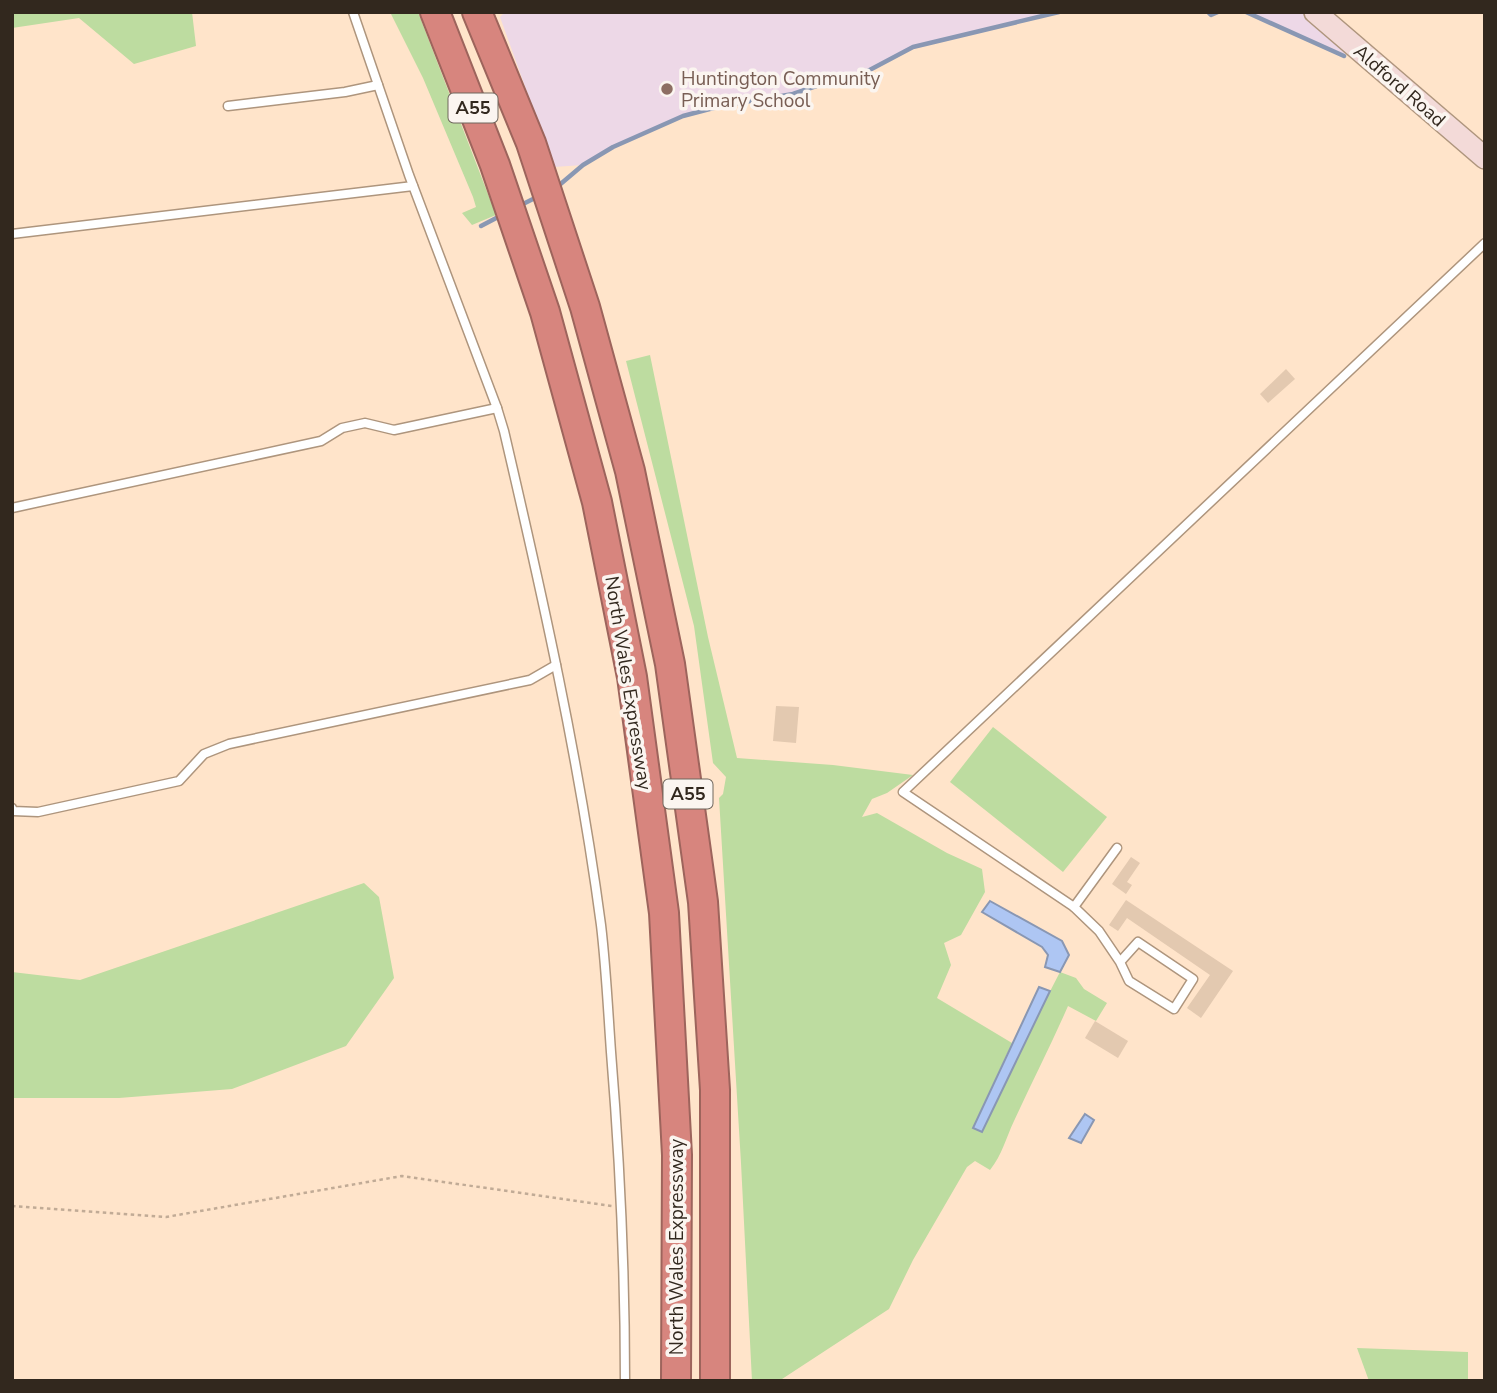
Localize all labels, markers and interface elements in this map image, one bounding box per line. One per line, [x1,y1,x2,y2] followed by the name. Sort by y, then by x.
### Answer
[1348,39,1451,133] street label: Aldford Road
[681,66,881,114] place label: Huntington Community Primary School
[659,81,675,97] marker: Huntington Community Primary School
[448,94,498,122] road number: A55
[598,574,658,792] street label: North Wales Expressway
[664,780,712,808] road number: A55
[664,1139,690,1355] street label: North Wales Expressway

